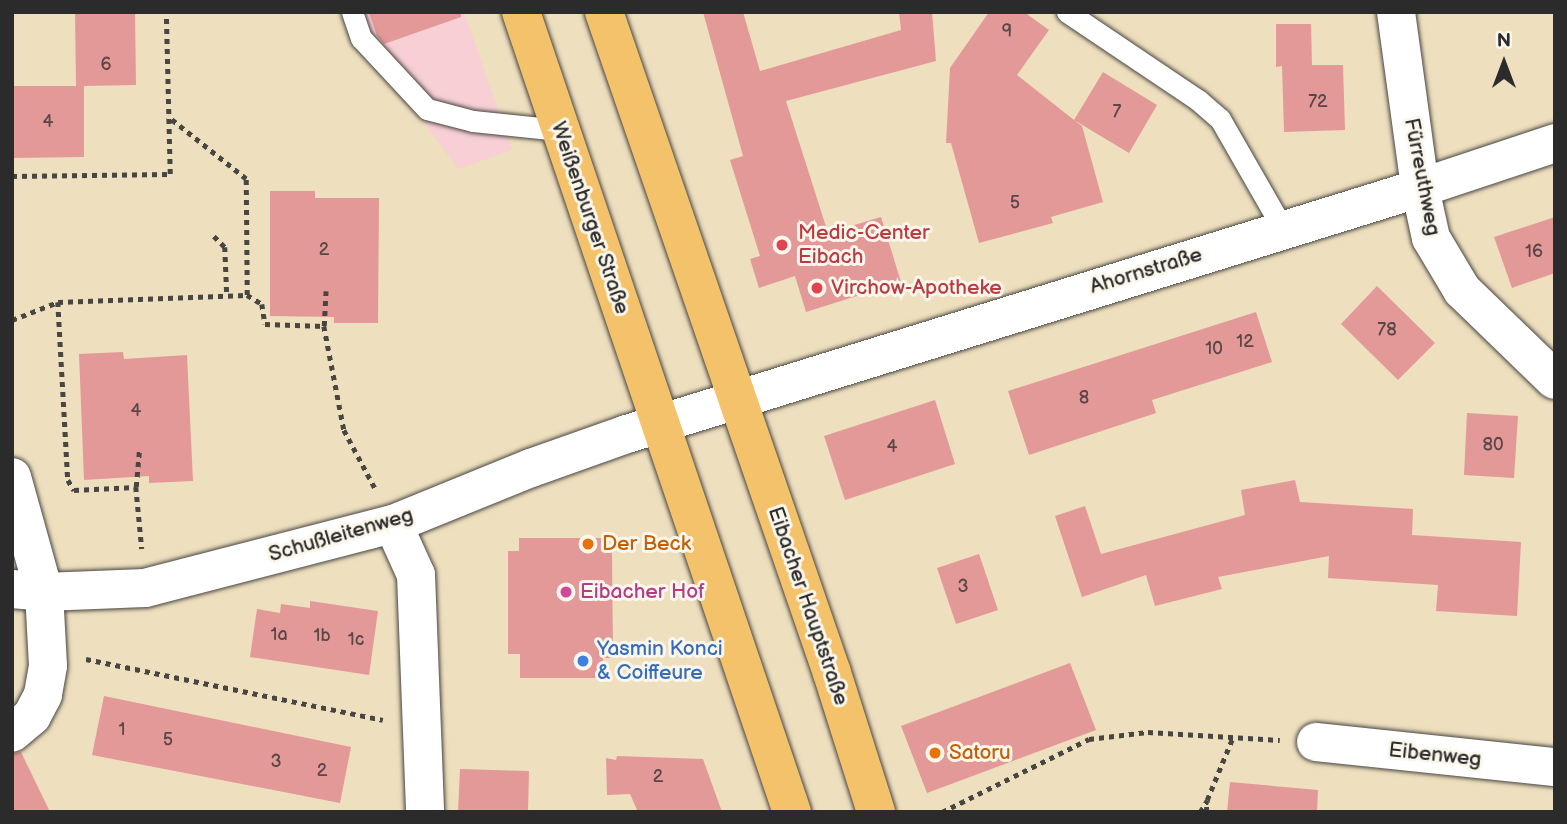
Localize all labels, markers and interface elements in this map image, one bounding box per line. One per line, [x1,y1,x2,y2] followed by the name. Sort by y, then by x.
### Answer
[1002,21,1012,43] house number: 9
[1469,28,1539,98] north arrow
[1497,30,1511,53] text: N
[101,54,111,76] house number: 6
[1308,91,1328,113] house number: 72
[1113,101,1121,123] house number: 7
[43,111,53,133] house number: 4
[1398,116,1446,238] street label: Fürreuthweg
[545,118,635,318] street label: Weißenburger Straße
[1010,192,1020,214] house number: 5
[798,220,929,270] place label: Medic-Center Eibach
[772,235,792,255] marker: Medic-Center Eibach
[319,239,329,261] house number: 2
[1525,241,1543,263] house number: 16
[1087,242,1205,300] street label: Ahornstraße
[831,275,1002,301] place label: Virchow-Apotheke
[809,280,825,296] marker: Virchow-Apotheke
[1377,319,1397,341] house number: 78
[1236,331,1254,353] house number: 12
[1205,338,1223,360] house number: 10
[1079,387,1089,409] house number: 8
[131,400,141,422] house number: 4
[1482,434,1504,456] house number: 80
[887,436,897,458] house number: 4
[266,502,416,568] street label: Schußleitenweg
[762,504,854,708] street label: Eibacher Hauptstraße
[602,531,691,557] place label: Der Beck
[580,536,596,552] marker: Der Beck
[957,576,969,598] house number: 3
[580,579,705,605] place label: Eibacher Hof
[558,584,574,600] marker: Eibacher Hof
[270,624,288,646] house number: 1a
[313,625,331,647] house number: 1b
[348,629,364,651] house number: 1c
[597,636,723,686] place label: Yasmin Konci & Coiffeure
[575,653,591,669] marker: Yasmin Konci & Coiffeure
[119,719,125,741] house number: 1
[163,729,173,751] house number: 5
[1387,738,1483,772] street label: Eibenweg
[949,740,1011,766] place label: Satoru
[927,745,943,761] marker: Satoru
[270,751,282,773] house number: 3
[317,760,327,782] house number: 2
[653,766,663,788] house number: 2

